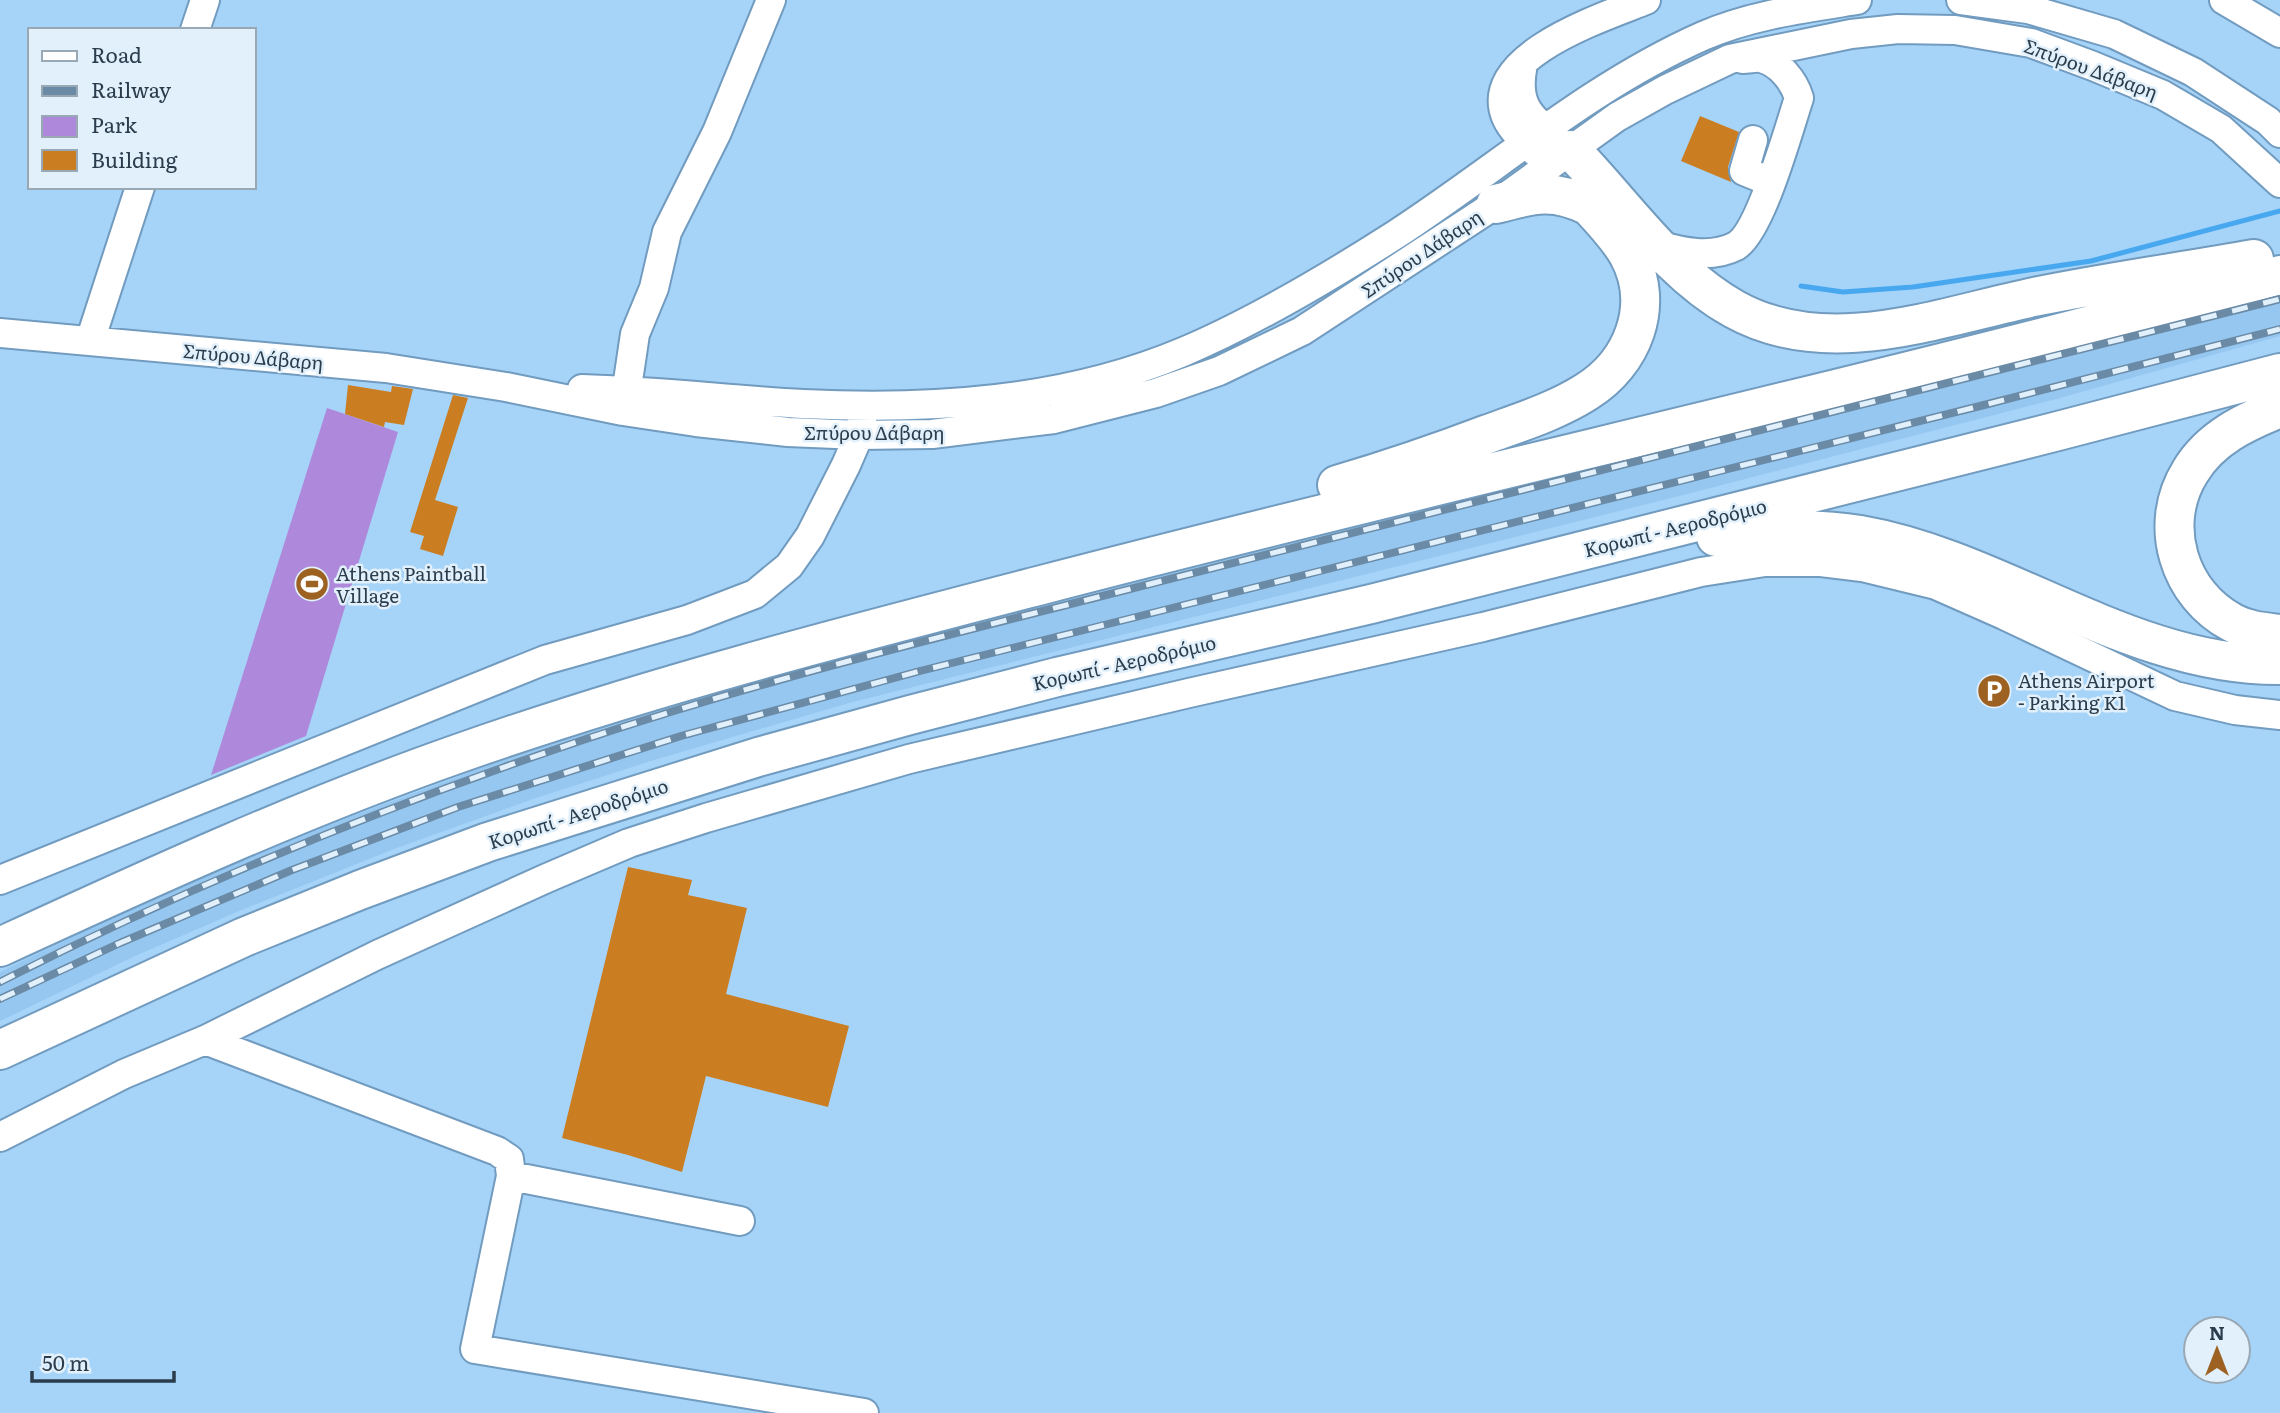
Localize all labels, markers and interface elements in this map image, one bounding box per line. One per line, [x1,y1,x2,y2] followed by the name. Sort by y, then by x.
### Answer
[28,28,256,189] legend
[2020,31,2162,105] street label: Σπύρου Δάβαρη
[91,38,142,69] text: Road
[91,73,172,104] text: Railway
[91,108,137,139] text: Park
[91,143,178,174] text: Building
[1355,202,1487,304] street label: Σπύρου Δάβαρη
[182,336,324,376] street label: Σπύρου Δάβαρη
[804,418,944,446] street label: Σπύρου Δάβαρη
[1581,491,1769,563] street label: Κορωπί - Αεροδρόμιο
[336,559,486,609] place label: Athens Paintball Village
[293,565,331,603] sports icon: Athens Paintball Village
[1029,627,1219,697] street label: Κορωπί - Αεροδρόμιο
[2018,666,2155,716] place label: Athens Airport - Parking K1
[1975,672,2013,710] parking icon: Athens Airport - Parking K1
[484,771,672,855] street label: Κορωπί - Αεροδρόμιο
[2182,1315,2252,1385] north arrow
[2209,1318,2225,1346] text: N
[32,1340,173,1384] scale bar
[42,1346,89,1377] text: 50 m

